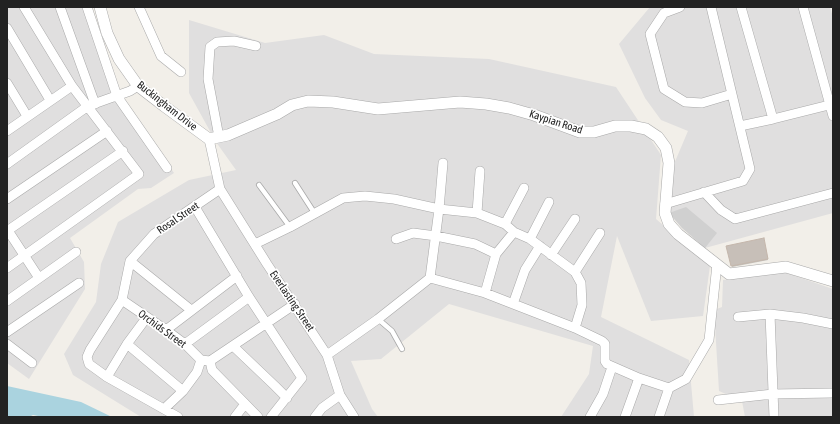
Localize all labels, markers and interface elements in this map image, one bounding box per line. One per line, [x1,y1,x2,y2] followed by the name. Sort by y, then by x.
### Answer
[134,78,200,134] street label: Buckingham Drive
[528,107,584,137] street label: Kaypian Road
[154,199,202,237] street label: Rosal Street
[267,268,317,334] street label: Everlasting Street
[135,307,189,351] street label: Orchids Street

